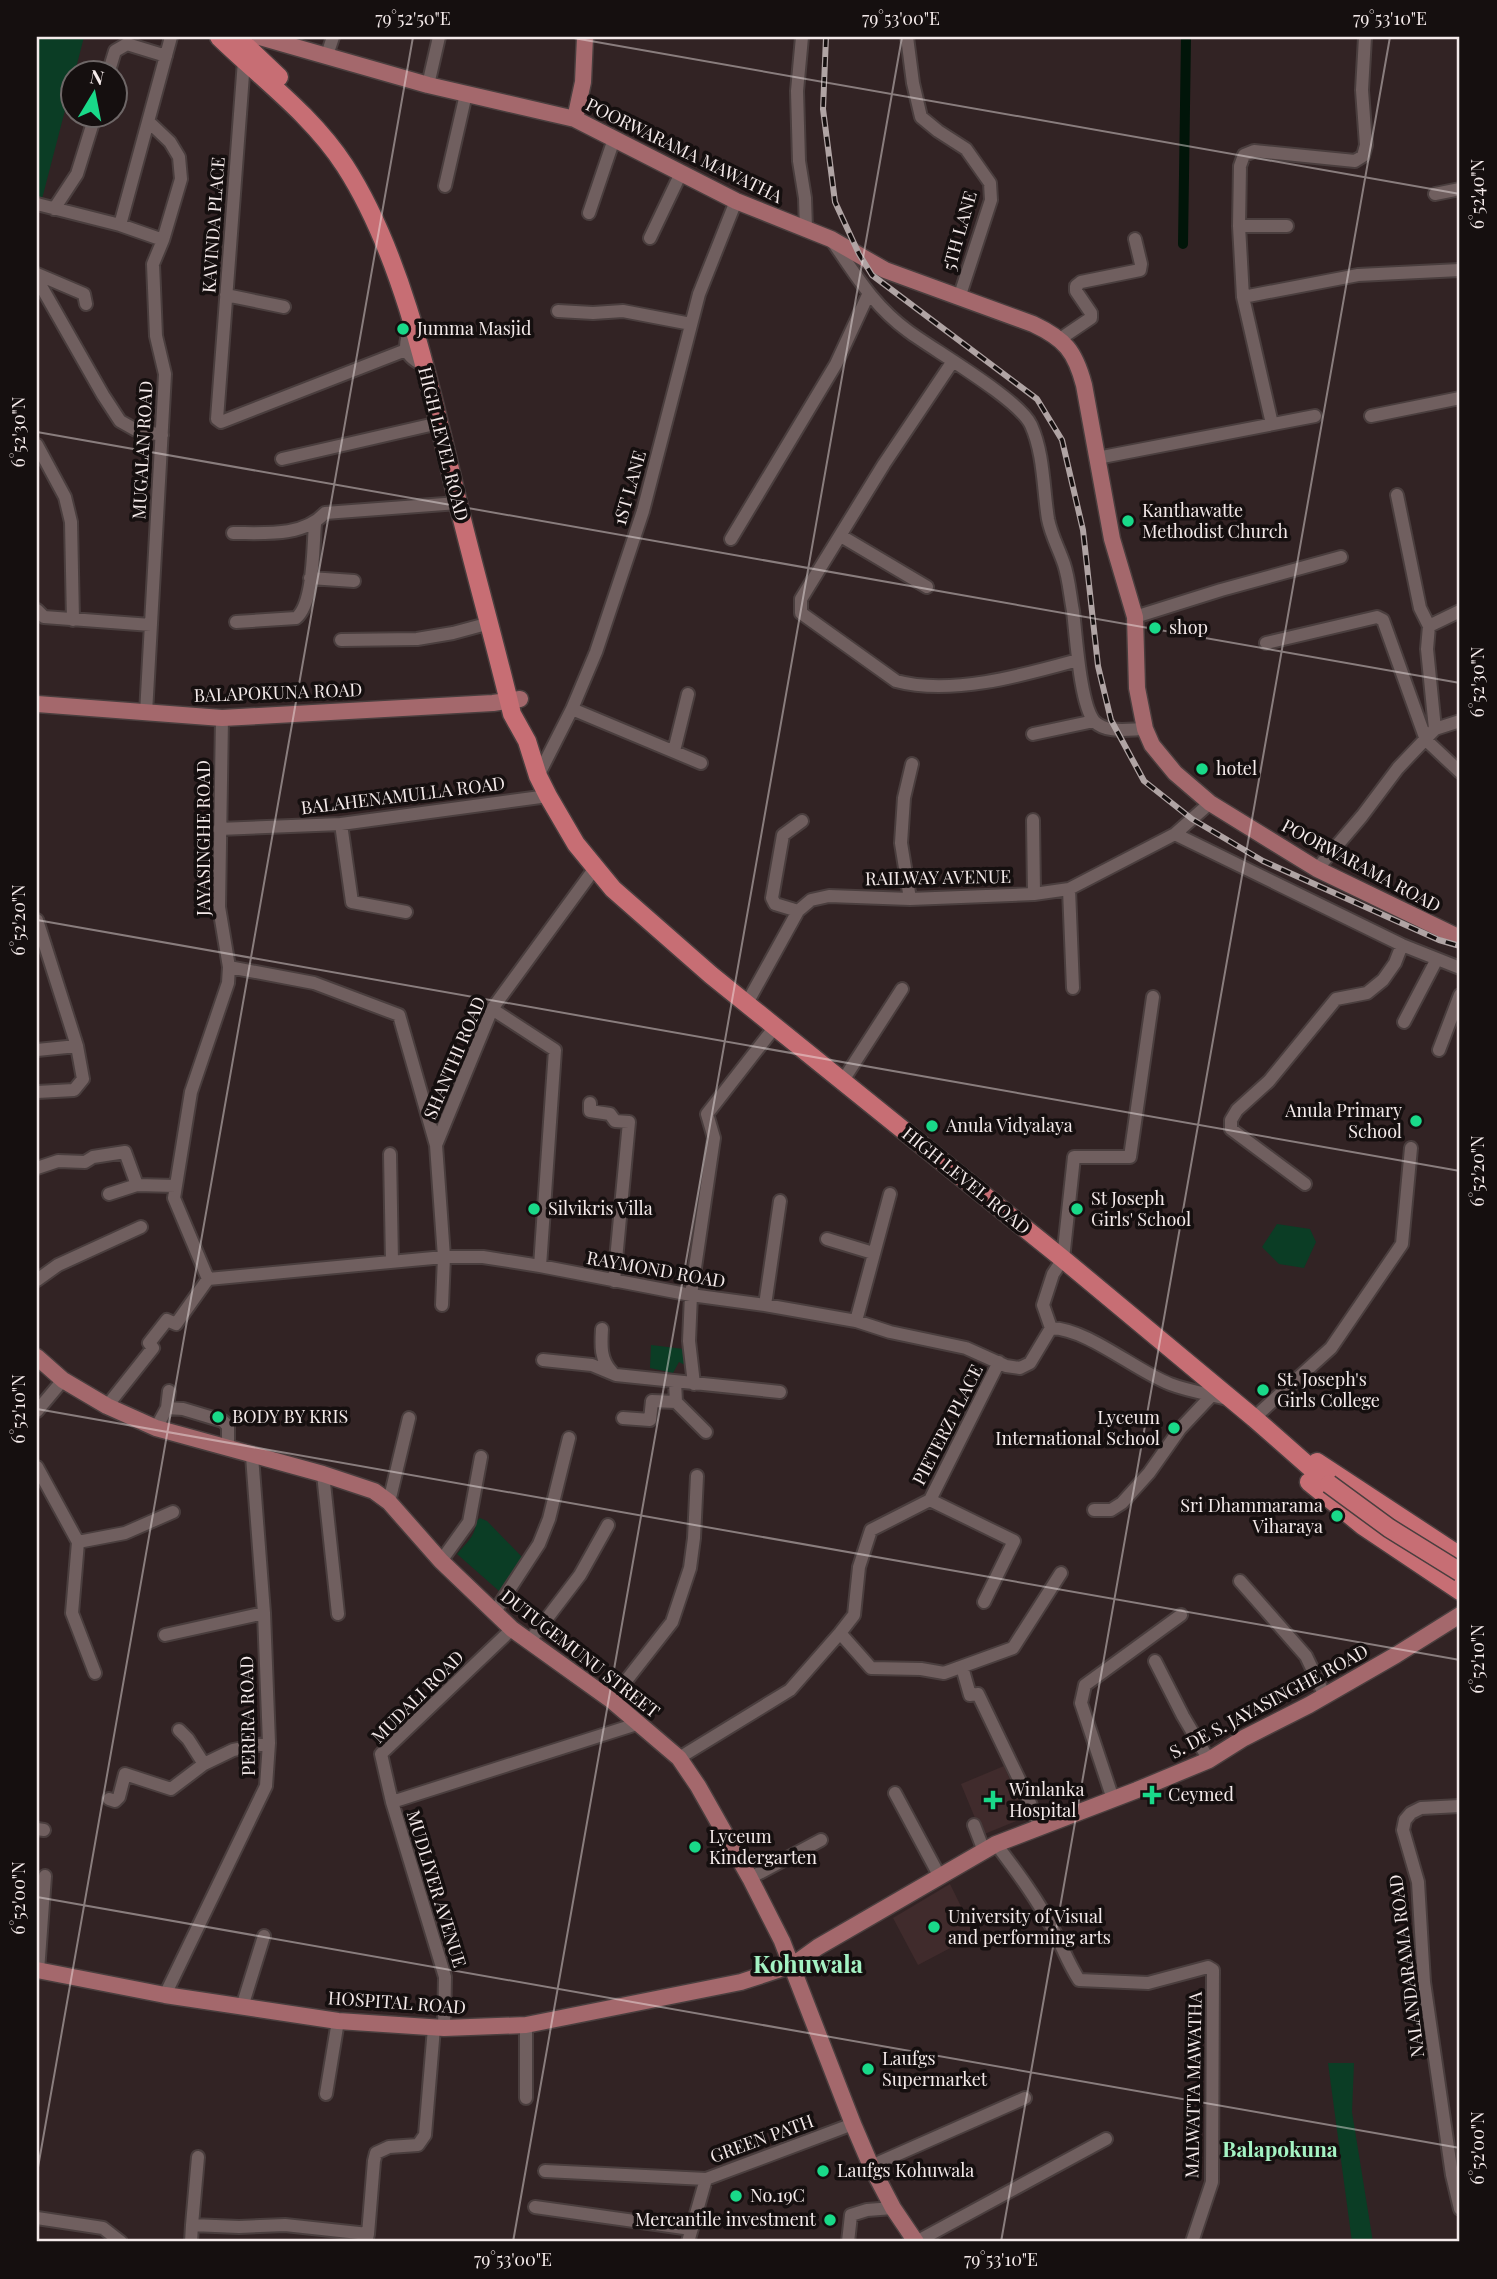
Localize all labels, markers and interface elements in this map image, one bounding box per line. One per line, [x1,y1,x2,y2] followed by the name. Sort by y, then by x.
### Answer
[375,6,451,30] text: 79°52'50"E
[862,6,940,30] text: 79°53'00"E
[1353,6,1427,30] text: 79°53'10"E
[60,60,130,130] north arrow
[88,62,106,90] text: N
[582,92,787,209] street label: POORWARAMA MAWATHA
[196,156,230,294] street label: KAVINDA PLACE
[1465,158,1489,229] text: 6°52'40"N
[936,188,982,273] street label: 5TH LANE
[416,316,532,340] place label: Jumma Masjid
[395,321,411,337] marker: Jumma Masjid
[413,364,475,523] street label: HIGH LEVEL ROAD
[126,380,158,520] street label: MUGALAN ROAD
[6,396,30,468] text: 6°52'30"N
[607,447,651,528] street label: 1ST LANE
[1142,498,1288,543] place label: Kanthawatte Methodist Church
[1120,513,1136,529] marker: Kanthawatte Methodist Church
[1169,615,1208,639] place label: shop
[1147,620,1163,636] marker: shop
[1465,646,1489,718] text: 6°52'30"N
[193,677,363,707] street label: BALAPOKUNA ROAD
[1216,756,1257,780] place label: hotel
[191,760,215,917] street label: JAYASINGHE ROAD
[1194,761,1210,777] marker: hotel
[299,771,506,819] street label: BALAHENAMULLA ROAD
[1278,813,1445,917] street label: POORWARAMA ROAD
[865,864,1011,890] street label: RAILWAY AVENUE
[6,884,30,956] text: 6°52'20"N
[417,993,491,1123] street label: SHANTHI ROAD
[1284,1098,1402,1143] place label: Anula Primary School
[945,1113,1073,1137] place label: Anula Vidyalaya
[1408,1113,1424,1129] marker: Anula Primary School
[924,1118,940,1134] marker: Anula Vidyalaya
[898,1121,1036,1239] street label: HIGH LEVEL ROAD
[1465,1135,1489,1207] text: 6°52'20"N
[1091,1186,1191,1231] place label: St Joseph Girls' School
[548,1196,653,1220] place label: Silvikris Villa
[526,1201,542,1217] marker: Silvikris Villa
[1069,1201,1085,1217] marker: St Joseph Girls' School
[585,1245,727,1293] street label: RAYMOND ROAD
[906,1360,988,1489] street label: PIETERZ PLACE
[1277,1367,1380,1412] place label: St. Joseph's Girls College
[6,1374,30,1444] text: 6°52'10"N
[1255,1382,1271,1398] marker: St. Joseph's Girls College
[232,1404,348,1428] place label: BODY BY KRIS
[995,1405,1160,1450] place label: Lyceum International School
[210,1409,226,1425] marker: BODY BY KRIS
[1166,1420,1182,1436] marker: Lyceum International School
[1180,1493,1323,1538] place label: Sri Dhammarama Viharaya
[1329,1508,1345,1524] marker: Sri Dhammarama Viharaya
[496,1584,665,1723] street label: DUTUGEMUNU STREET
[1465,1624,1489,1694] text: 6°52'10"N
[1165,1638,1372,1764] street label: S. DE S. JAYASINGHE ROAD
[366,1645,469,1748] street label: MUDALI ROAD
[234,1656,260,1776] street label: PERERA ROAD
[1008,1777,1084,1822] place label: Winlanka Hospital
[1168,1782,1234,1806] place label: Ceymed
[1142,1785,1162,1805] marker: Ceymed
[983,1790,1003,1810] marker: Winlanka Hospital
[402,1807,472,1970] street label: MUDLIYER AVENUE
[709,1824,817,1869] place label: Lyceum Kindergarten
[687,1839,703,1855] marker: Lyceum Kindergarten
[6,1861,30,1935] text: 6°52'00"N
[1383,1873,1429,2059] street label: NALANDARAMA ROAD
[948,1904,1111,1949] place label: University of Visual and performing arts
[926,1919,942,1935] marker: University of Visual and performing arts
[753,1947,864,1979] district label: Kohuwala
[327,1985,467,2019] street label: HOSPITAL ROAD
[1179,1991,1207,2179] street label: MALWATTA MAWATHA
[882,2046,988,2091] place label: Laufgs Supermarket
[860,2061,876,2077] marker: Laufgs Supermarket
[707,2108,817,2168] street label: GREEN PATH
[1465,2111,1489,2185] text: 6°52'00"N
[1222,2134,1338,2162] district label: Balapokuna
[837,2158,974,2182] place label: Laufgs Kohuwala
[815,2163,831,2179] marker: Laufgs Kohuwala
[750,2183,805,2207] place label: No.19C
[728,2188,744,2204] marker: No.19C
[635,2207,817,2231] place label: Mercantile investment
[822,2212,838,2228] marker: Mercantile investment
[474,2247,552,2271] text: 79°53'00"E
[964,2247,1038,2271] text: 79°53'10"E

